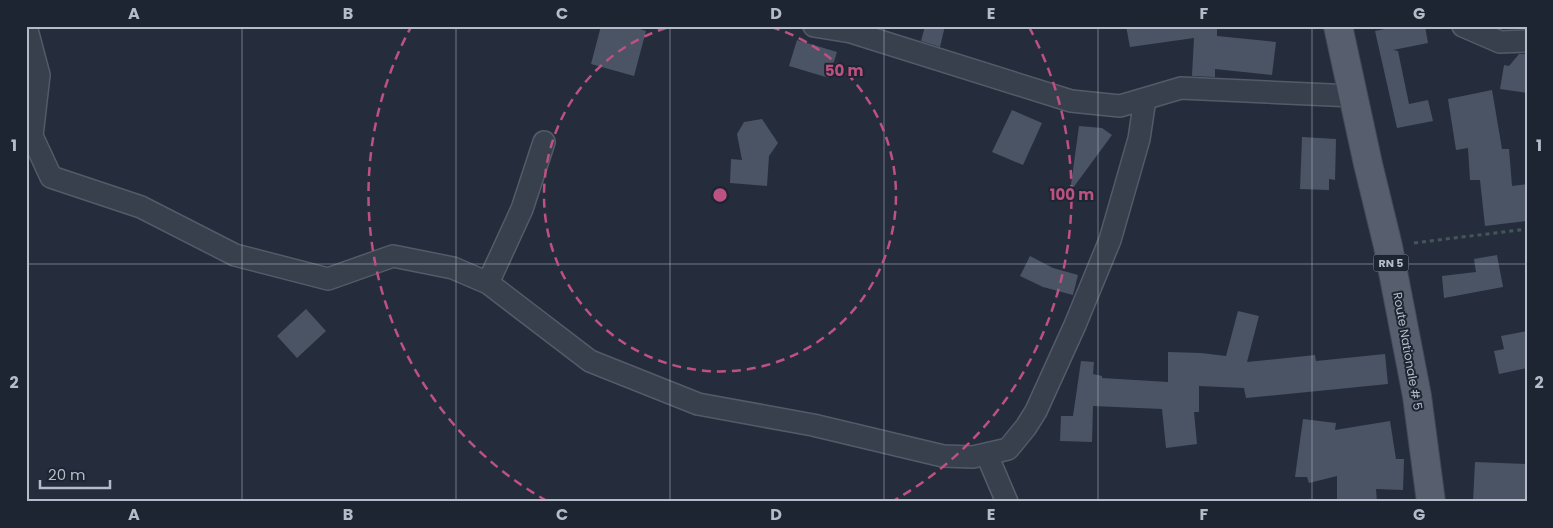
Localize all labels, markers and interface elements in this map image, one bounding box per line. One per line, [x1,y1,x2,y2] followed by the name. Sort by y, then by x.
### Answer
[128,2,140,25] text: A
[343,2,353,25] text: B
[556,2,568,25] text: C
[770,2,782,25] text: D
[987,2,995,25] text: E
[1200,2,1209,25] text: F
[1413,2,1425,25] text: G
[825,60,863,81] text: 50 m
[11,134,17,157] text: 1
[1536,134,1542,157] text: 1
[1050,184,1094,205] text: 100 m
[711,186,729,204] centre of rings
[1374,254,1408,272] road number: RN 5
[1389,291,1427,411] street label: Route Nationale # 5
[9,371,19,394] text: 2
[1534,371,1544,394] text: 2
[40,458,110,490] scale bar
[48,464,86,485] text: 20 m
[128,503,140,526] text: A
[343,503,353,526] text: B
[556,503,568,526] text: C
[770,503,782,526] text: D
[987,503,995,526] text: E
[1200,503,1209,526] text: F
[1413,503,1425,526] text: G

